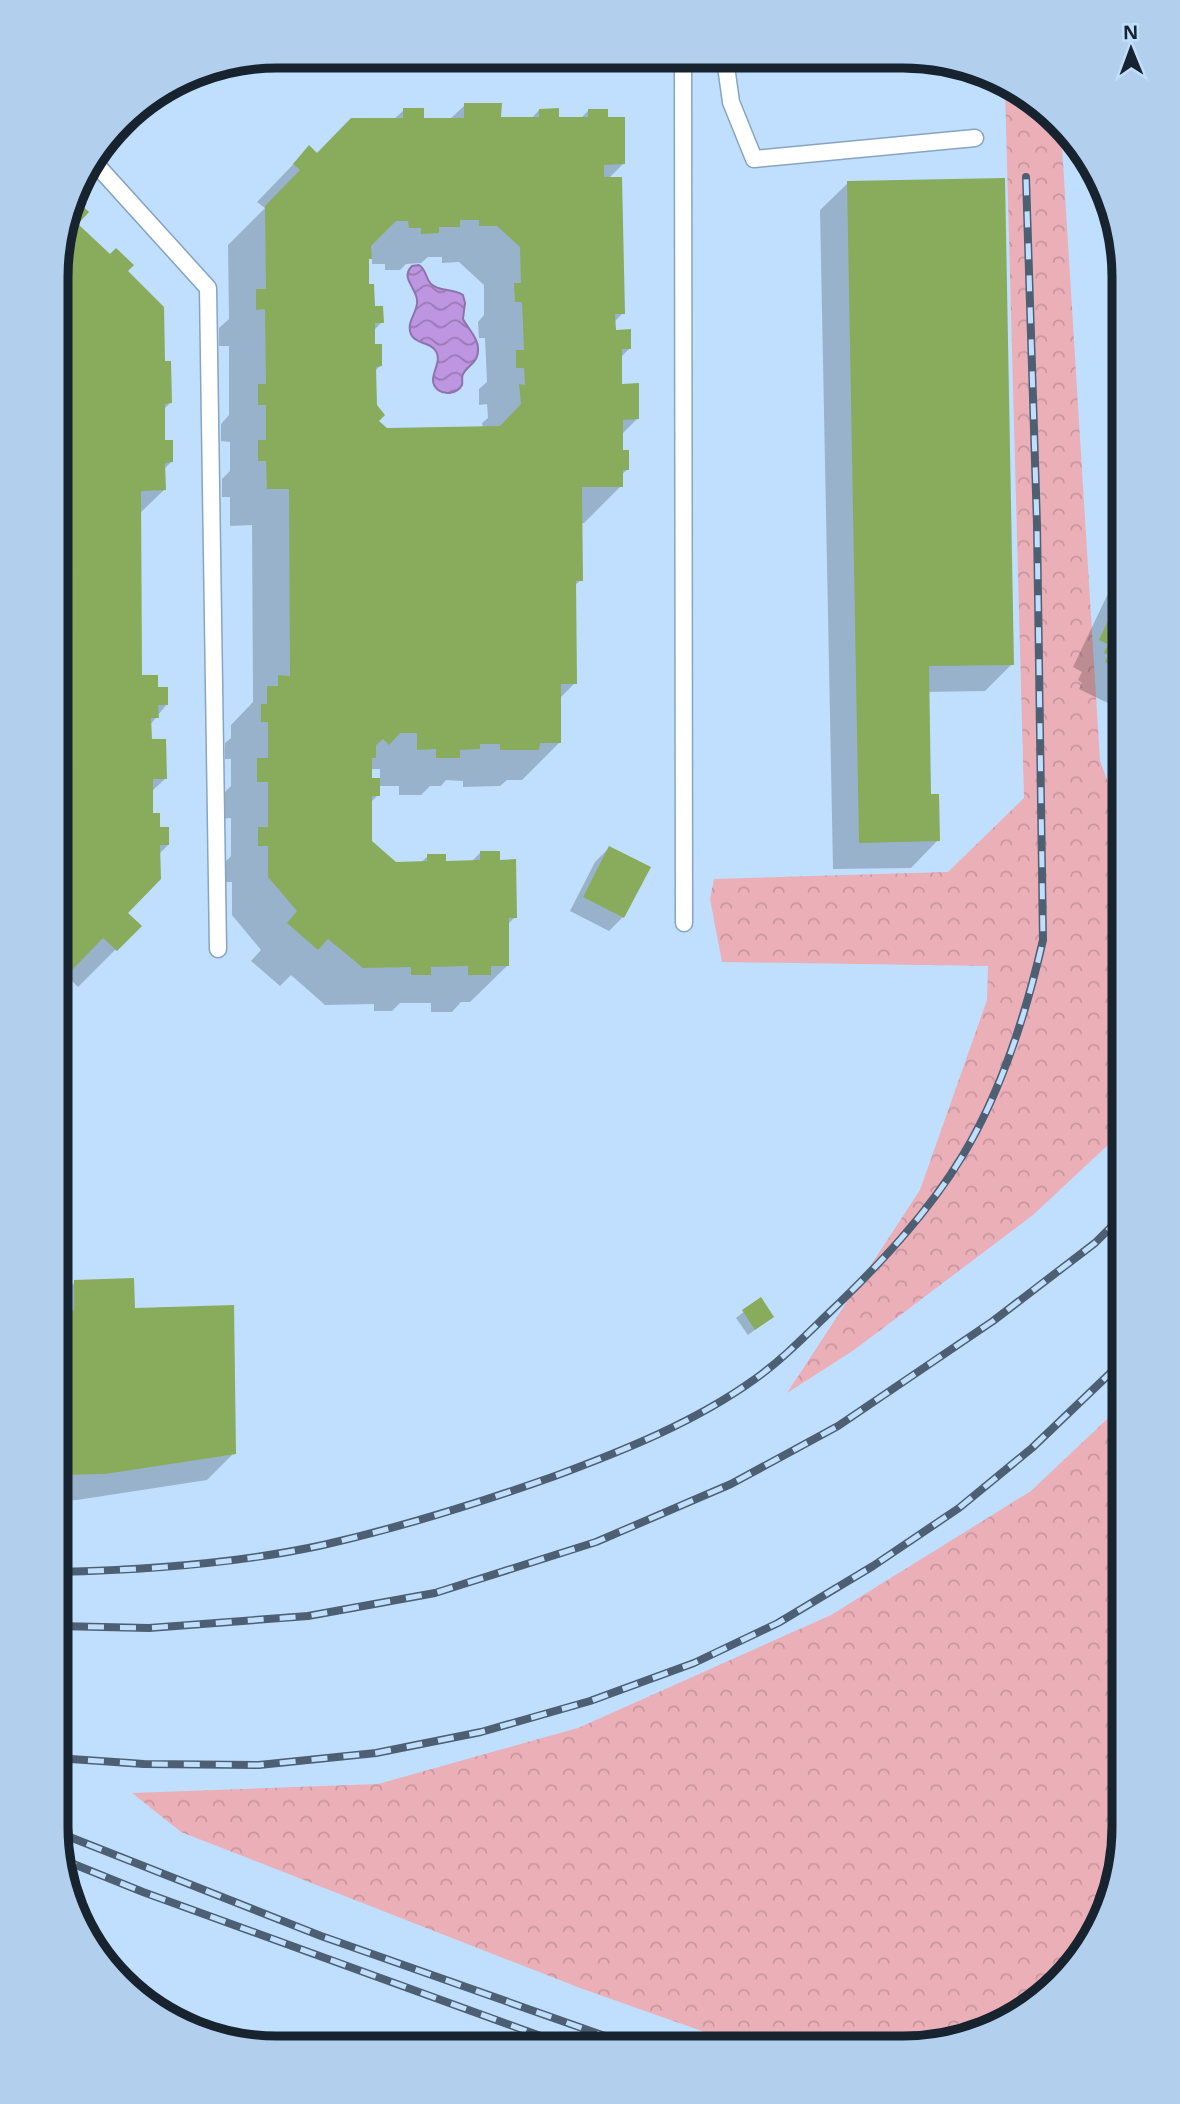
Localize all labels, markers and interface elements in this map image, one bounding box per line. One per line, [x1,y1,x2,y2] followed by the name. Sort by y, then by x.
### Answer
[1096,14,1166,84] north arrow
[1123,19,1139,45] text: N

